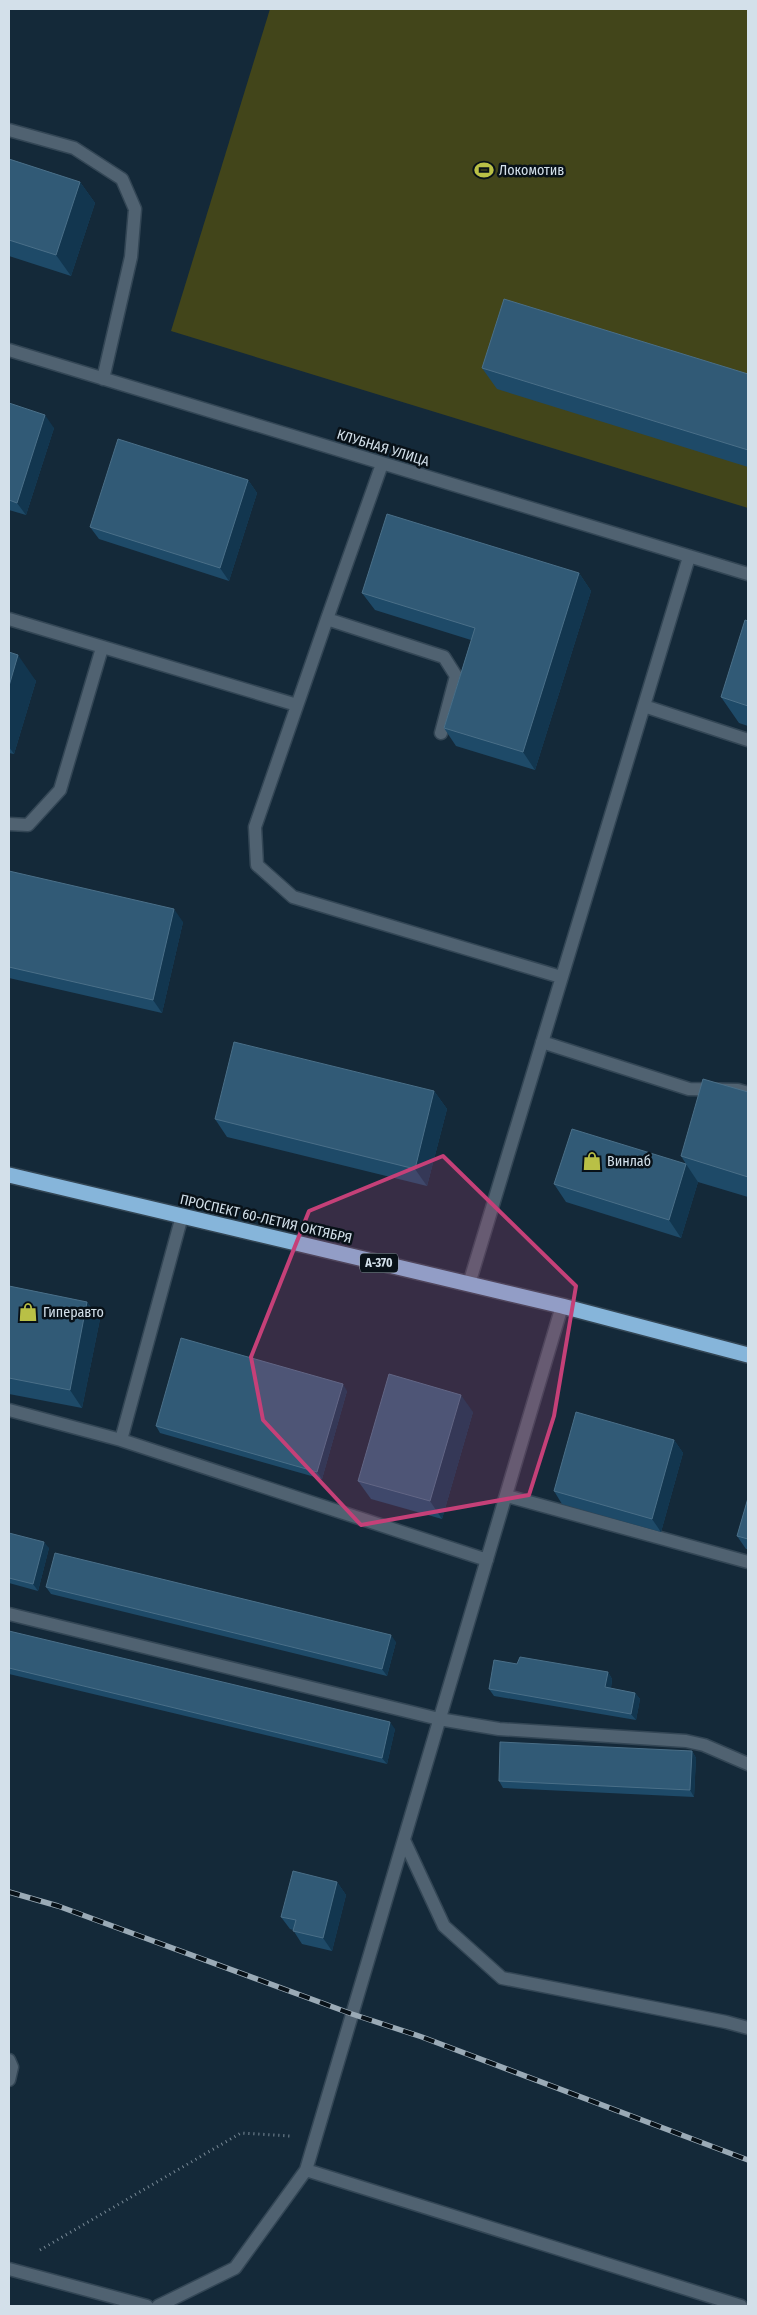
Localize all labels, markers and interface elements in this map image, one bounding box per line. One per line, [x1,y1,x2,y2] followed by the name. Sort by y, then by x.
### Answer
[473,159,495,181] sports icon: Локомотив
[499,162,564,179] place label: Локомотив
[335,426,432,470] street label: КЛУБНАЯ УЛИЦА
[581,1150,603,1172] shop icon: Винлаб
[607,1153,651,1170] place label: Винлаб
[178,1191,354,1247] street label: ПРОСПЕКТ 60-ЛЕТИЯ ОКТЯБРЯ
[360,1254,398,1272] road number: А-370
[17,1301,39,1323] shop icon: Гиперавто
[43,1304,104,1321] place label: Гиперавто

